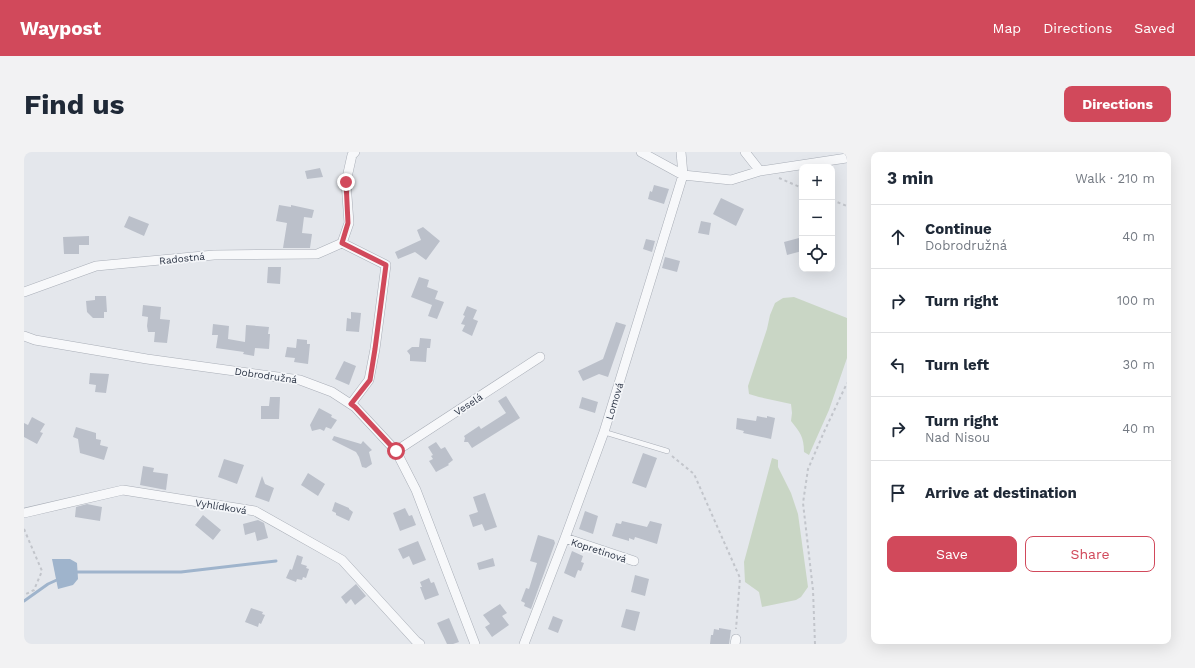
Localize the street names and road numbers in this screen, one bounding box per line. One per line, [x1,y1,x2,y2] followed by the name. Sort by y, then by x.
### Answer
[159,251,206,266] street label: Radostná
[234,366,298,385] street label: Dobrodružná
[604,381,625,421] street label: Lomová
[452,391,485,418] street label: Veselá
[194,497,248,516] street label: Vyhlídková
[570,536,628,565] street label: Kopretinová

